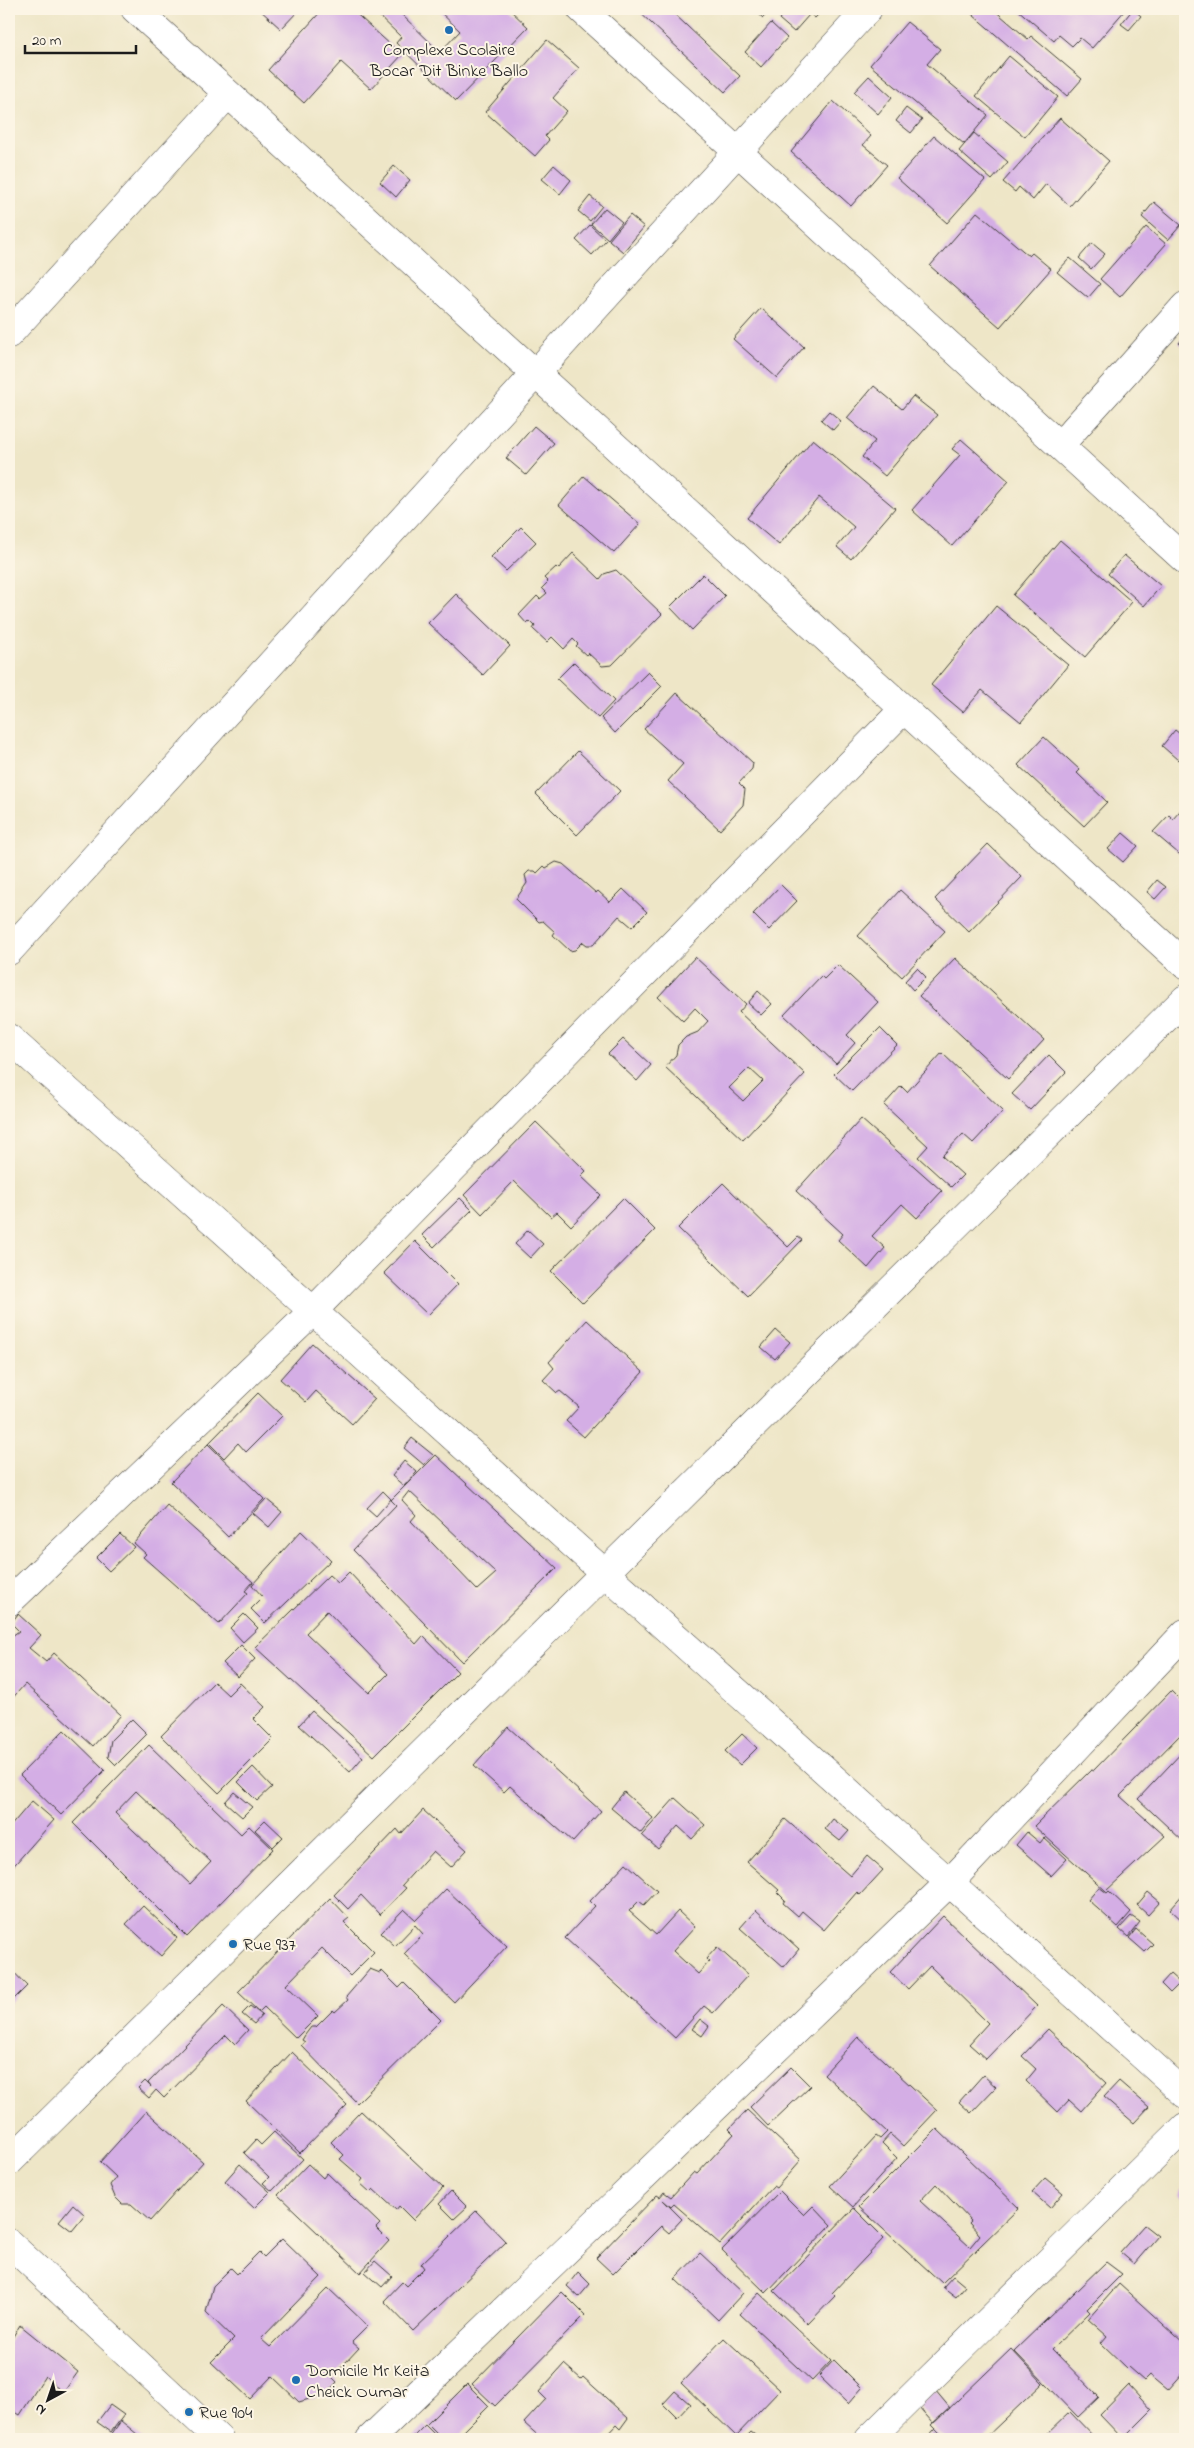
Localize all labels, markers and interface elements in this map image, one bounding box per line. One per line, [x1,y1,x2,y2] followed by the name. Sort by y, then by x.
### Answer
[25,22,136,54] scale bar
[443,24,455,36] marker: Complexe Scolaire Bocar Dit Binke Ballo
[32,30,62,52] text: 20 m
[369,38,528,85] place label: Complexe Scolaire Bocar Dit Binke Ballo
[243,1933,297,1959] place label: Rue 937
[227,1938,239,1950] marker: Rue 937
[305,2359,429,2406] place label: Domicile Mr Keita Cheick Oumar
[290,2374,302,2386] marker: Domicile Mr Keita Cheick Oumar
[22,2376,72,2426] north arrow
[30,2398,51,2420] text: N
[199,2401,253,2427] place label: Rue 904
[183,2406,195,2418] marker: Rue 904

